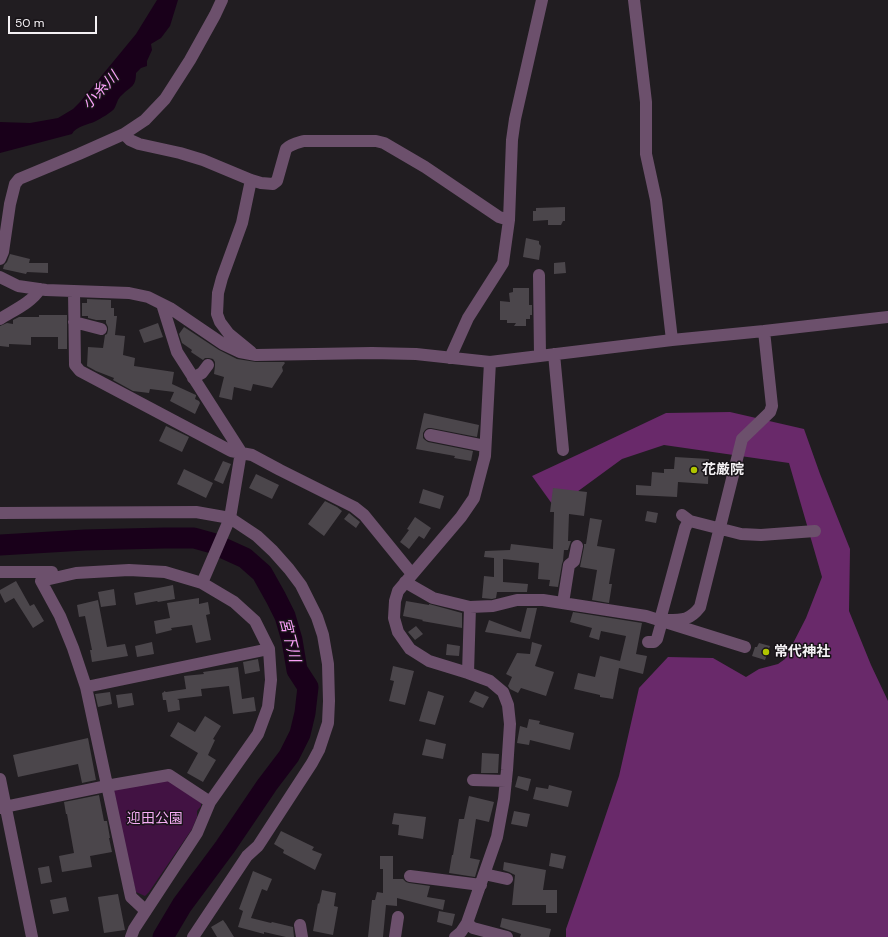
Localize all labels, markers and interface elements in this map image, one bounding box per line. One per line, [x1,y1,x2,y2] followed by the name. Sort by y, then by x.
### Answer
[10,8,99,34] scale bar
[15,15,44,31] text: 50 m
[79,69,123,113] water label: 小糸川
[702,462,744,478] place label: 花厳院
[689,465,699,475] marker: 花厳院
[275,616,303,664] water label: 宮下川
[774,644,830,660] place label: 常代神社
[761,647,771,657] marker: 常代神社
[127,811,183,827] park label: 迎田公園

